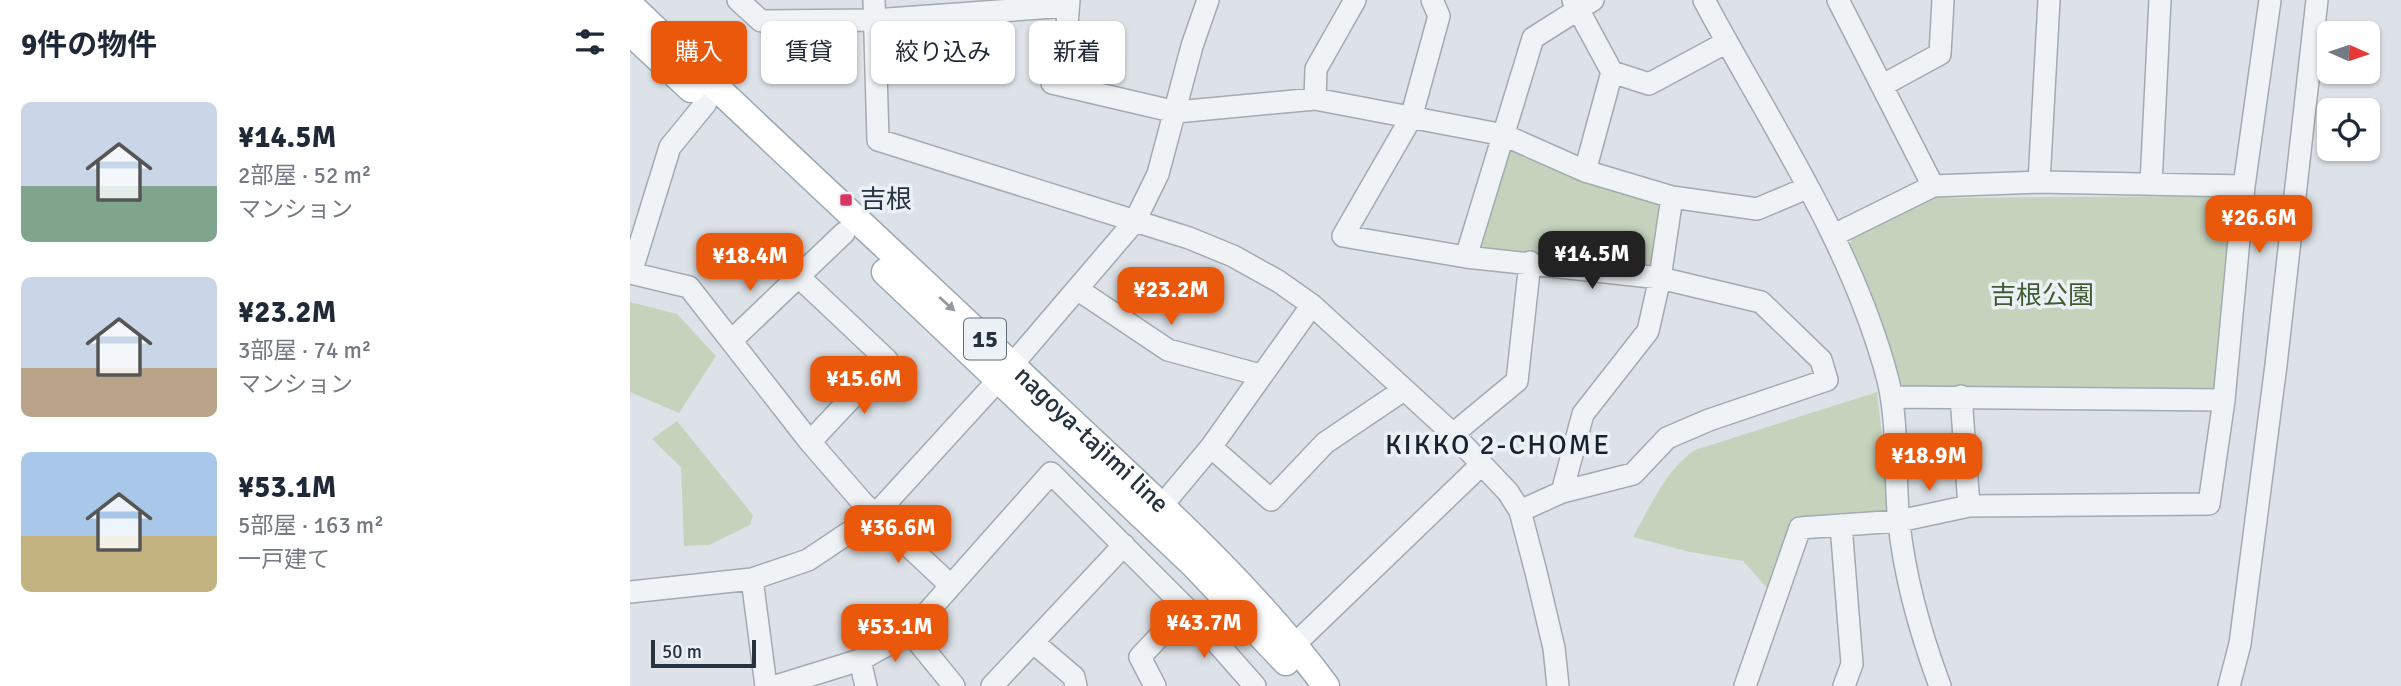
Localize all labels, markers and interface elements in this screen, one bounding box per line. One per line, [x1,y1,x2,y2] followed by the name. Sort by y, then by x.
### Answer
[651,21,747,84] chip: 購入
[761,21,857,84] chip: 賃貸
[871,21,1015,84] chip: 絞り込み
[1029,21,1125,84] chip: 新着
[2317,21,2380,84] north arrow
[2317,21,2380,161] map controls
[571,23,609,61] icon: filters
[21,27,157,64] text: 9件の物件
[2317,98,2380,161] button: locate
[238,119,336,156] text: ¥14.5M
[77,130,161,214] icon: home
[238,161,371,190] text: 2部屋 · 52 m²
[860,184,912,216] place label: 吉根
[838,192,854,208] marker: 吉根
[238,195,353,224] text: マンション
[2202,196,2316,255] pin: ¥26.6M
[2221,203,2297,232] text: ¥26.6M
[1535,232,1649,291] pin: ¥14.5M
[693,233,807,293] pin: ¥18.4M
[1554,239,1630,268] text: ¥14.5M
[712,241,788,270] text: ¥18.4M
[1114,268,1228,327] pin: ¥23.2M
[1133,275,1209,304] text: ¥23.2M
[1990,280,2094,312] park label: 吉根公園
[238,294,336,331] text: ¥23.2M
[938,296,955,312] one-way arrow
[77,305,161,389] icon: home
[964,318,1006,360] road number: 15
[238,336,371,365] text: 3部屋 · 74 m²
[807,356,921,416] pin: ¥15.6M
[1007,360,1175,520] street label: nagoya-tajimi line
[826,364,902,393] text: ¥15.6M
[238,370,353,399] text: マンション
[1385,428,1611,462] district label: KIKKO 2-CHOME
[1872,434,1986,493] pin: ¥18.9M
[1891,441,1967,470] text: ¥18.9M
[238,469,336,506] text: ¥53.1M
[77,480,161,564] icon: home
[841,505,955,565] pin: ¥36.6M
[238,511,384,540] text: 5部屋 · 163 m²
[860,513,936,542] text: ¥36.6M
[238,545,330,574] text: 一戸建て
[1147,600,1261,660] pin: ¥43.7M
[838,604,952,664] pin: ¥53.1M
[1166,608,1242,637] text: ¥43.7M
[857,612,933,641] text: ¥53.1M
[651,637,756,669] scale bar
[662,640,702,664] text: 50 m

